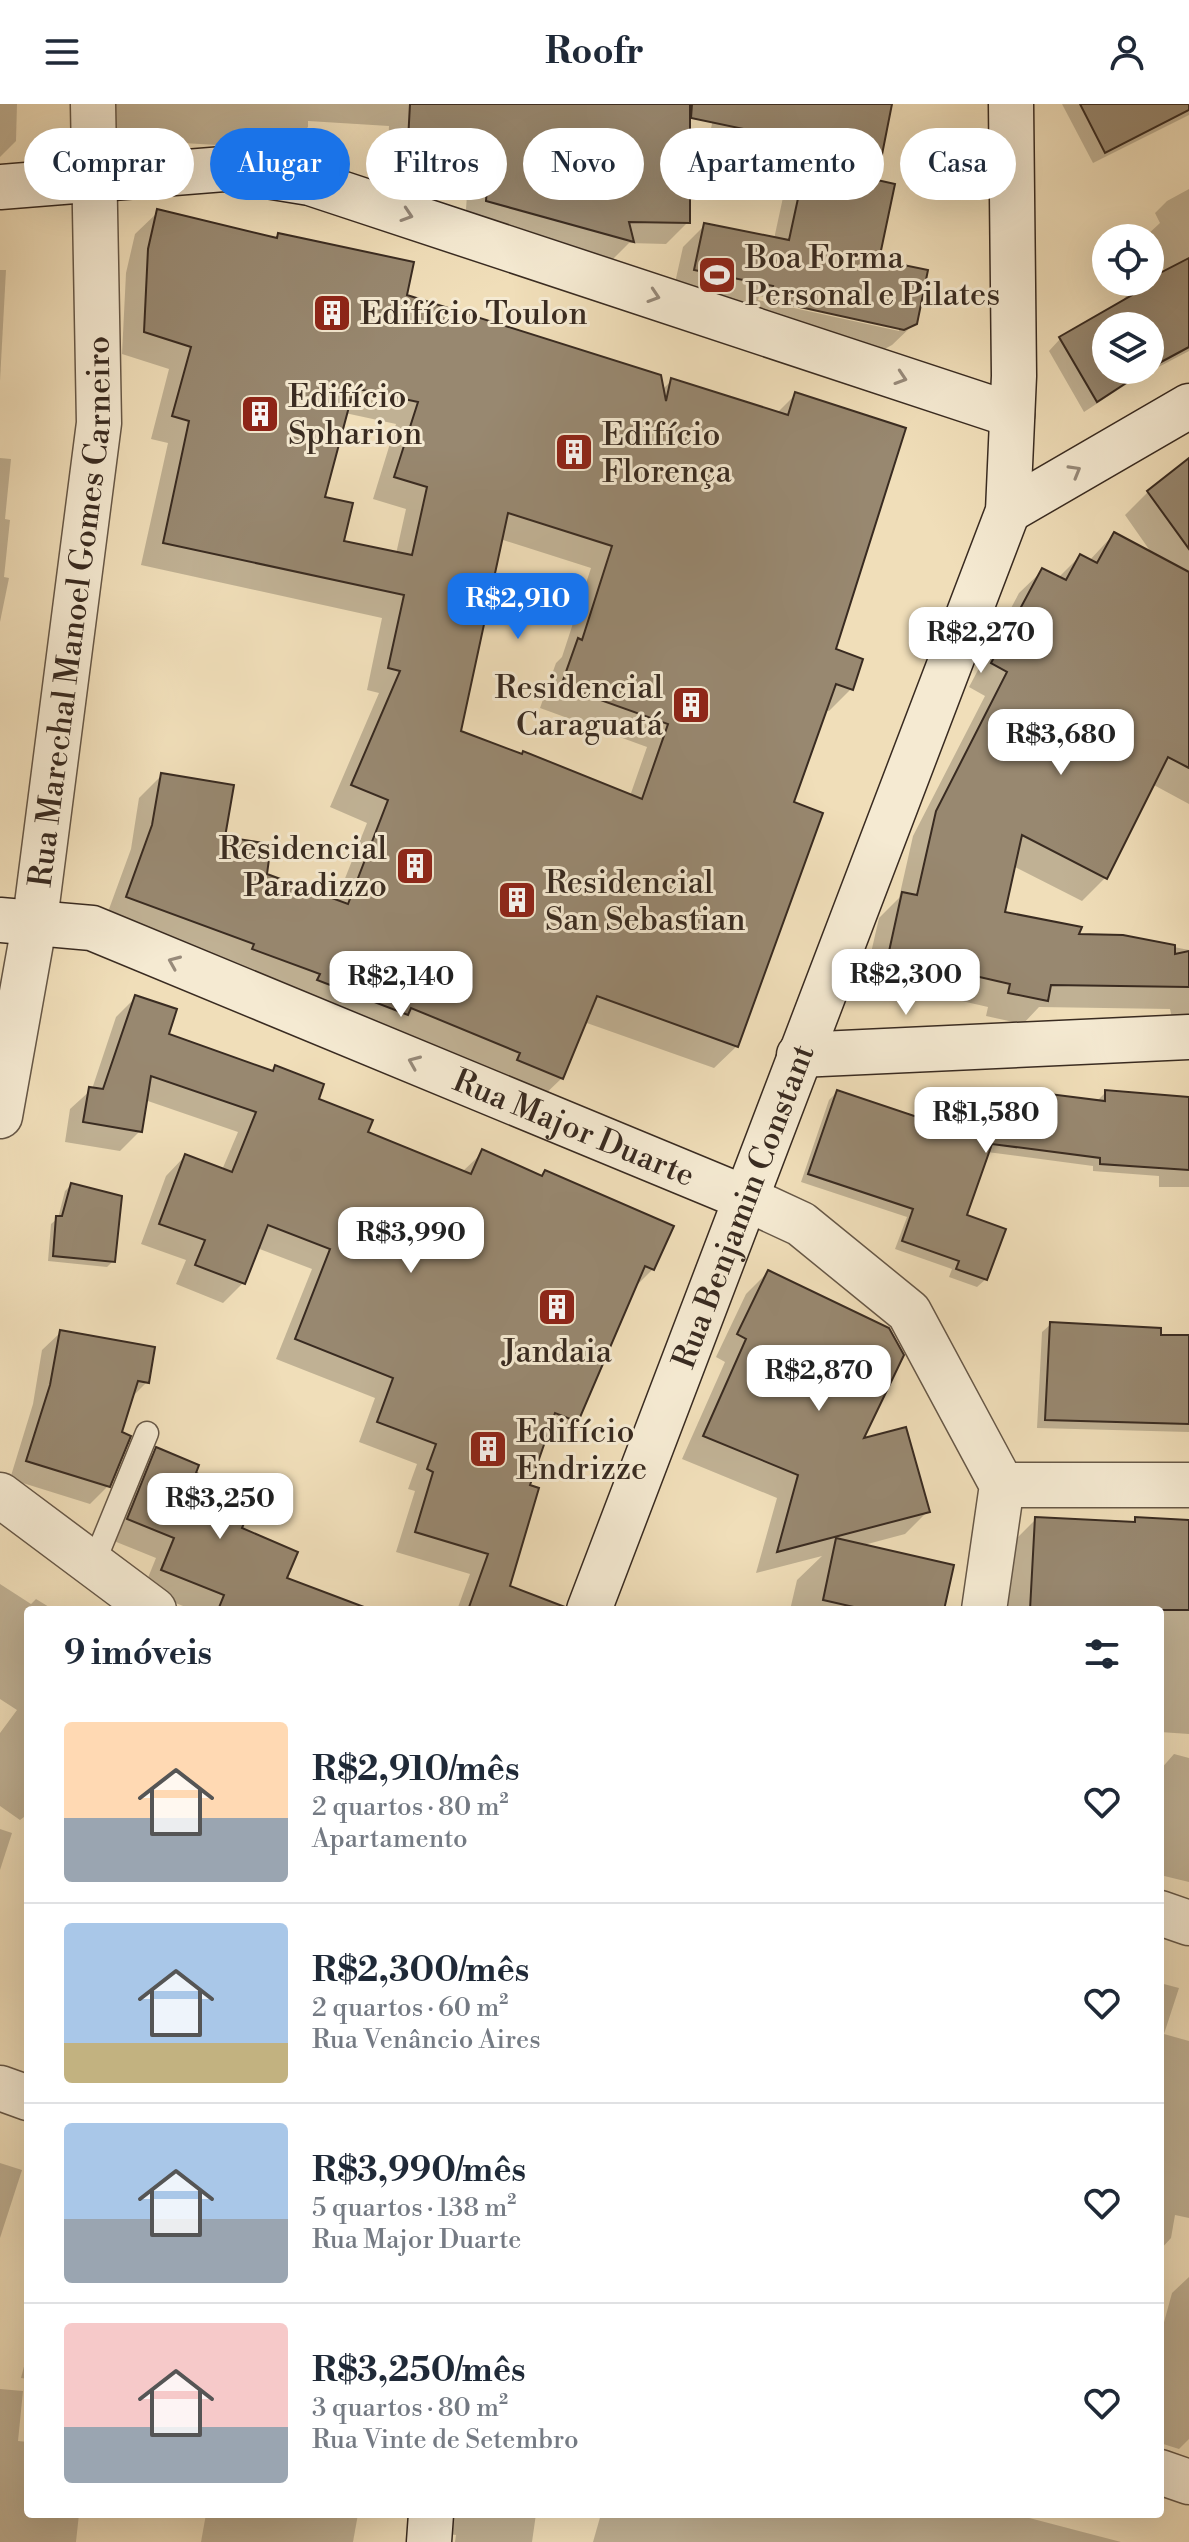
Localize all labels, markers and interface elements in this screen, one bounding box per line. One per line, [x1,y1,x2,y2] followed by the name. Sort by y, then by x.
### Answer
[40,30,84,74] icon: menu
[545,30,644,75] text: Roofr
[1105,30,1149,74] icon: person
[24,128,194,200] chip: Comprar
[210,128,350,200] chip: Alugar
[366,128,507,200] chip: Filtros
[523,128,644,200] chip: Novo
[660,128,884,200] chip: Apartamento
[900,128,1016,200] chip: Casa
[399,205,413,221] one-way arrow
[1092,224,1164,384] map controls
[1092,224,1164,296] button: locate
[744,238,1000,315] place label: Boa Forma Personal e Pilates
[696,254,738,296] sports icon: Boa Forma Personal e Pilates
[646,287,660,303] one-way arrow
[311,292,353,334] building icon: Edifício Toulon
[360,294,588,334] place label: Edifício Toulon
[1092,312,1164,384] button: layers
[20,335,120,889] street label: Rua Marechal Manoel Gomes Carneiro
[893,369,907,385] one-way arrow
[288,377,422,454] place label: Edifício Spharion
[239,393,281,435] building icon: Edifício Spharion
[602,415,732,492] place label: Edifício Florença
[553,431,595,473] building icon: Edifício Florença
[1066,465,1080,481] one-way arrow
[444,573,592,641] pin: R$2,910
[466,583,570,615] text: R$2,910
[907,607,1055,675] pin: R$2,270
[927,617,1035,649] text: R$2,270
[495,668,664,745] place label: Residencial Caraguatá
[670,684,712,726] building icon: Residencial Caraguatá
[987,709,1135,777] pin: R$3,680
[1006,719,1116,751] text: R$3,680
[219,829,388,906] place label: Residencial Paradizzo
[394,845,436,887] building icon: Residencial Paradizzo
[545,863,746,940] place label: Residencial San Sebastian
[496,879,538,921] building icon: Residencial San Sebastian
[832,949,980,1017] pin: R$2,300
[327,951,475,1019] pin: R$2,140
[167,955,181,972] one-way arrow
[850,959,962,991] text: R$2,300
[348,961,454,993] text: R$2,140
[664,1039,824,1374] street label: Rua Benjamin Constant
[408,1055,422,1071] one-way arrow
[447,1061,700,1196] street label: Rua Major Duarte
[912,1087,1060,1155] pin: R$1,580
[932,1097,1040,1129] text: R$1,580
[337,1207,485,1275] pin: R$3,990
[356,1217,466,1249] text: R$3,990
[536,1286,578,1328] building icon: Jandaia
[501,1332,613,1372] place label: Jandaia
[745,1345,893,1413] pin: R$2,870
[765,1355,873,1387] text: R$2,870
[516,1412,647,1489] place label: Edifício Endrizze
[467,1428,509,1470] building icon: Edifício Endrizze
[146,1473,294,1541] pin: R$3,250
[165,1483,275,1515] text: R$3,250
[1080,1632,1124,1676] icon: filters
[64,1633,212,1675] text: 9 imóveis
[312,1749,519,1791] text: R$2,910/mês
[128,1754,224,1850] icon: home
[1080,1780,1124,1824] icon: heart
[312,1791,509,1823] text: 2 quartos · 80 m²
[312,1823,468,1855] text: Apartamento
[312,1950,529,1992] text: R$2,300/mês
[128,1955,224,2051] icon: home
[1080,1981,1124,2025] icon: heart
[312,1992,508,2024] text: 2 quartos · 60 m²
[312,2024,541,2056] text: Rua Venâncio Aires
[312,2150,526,2192] text: R$3,990/mês
[128,2155,224,2251] icon: home
[1080,2181,1124,2225] icon: heart
[312,2192,516,2224] text: 5 quartos · 138 m²
[312,2224,521,2256] text: Rua Major Duarte
[312,2350,526,2392] text: R$3,250/mês
[128,2355,224,2451] icon: home
[1080,2381,1124,2425] icon: heart
[312,2392,508,2424] text: 3 quartos · 80 m²
[312,2424,579,2456] text: Rua Vinte de Setembro

